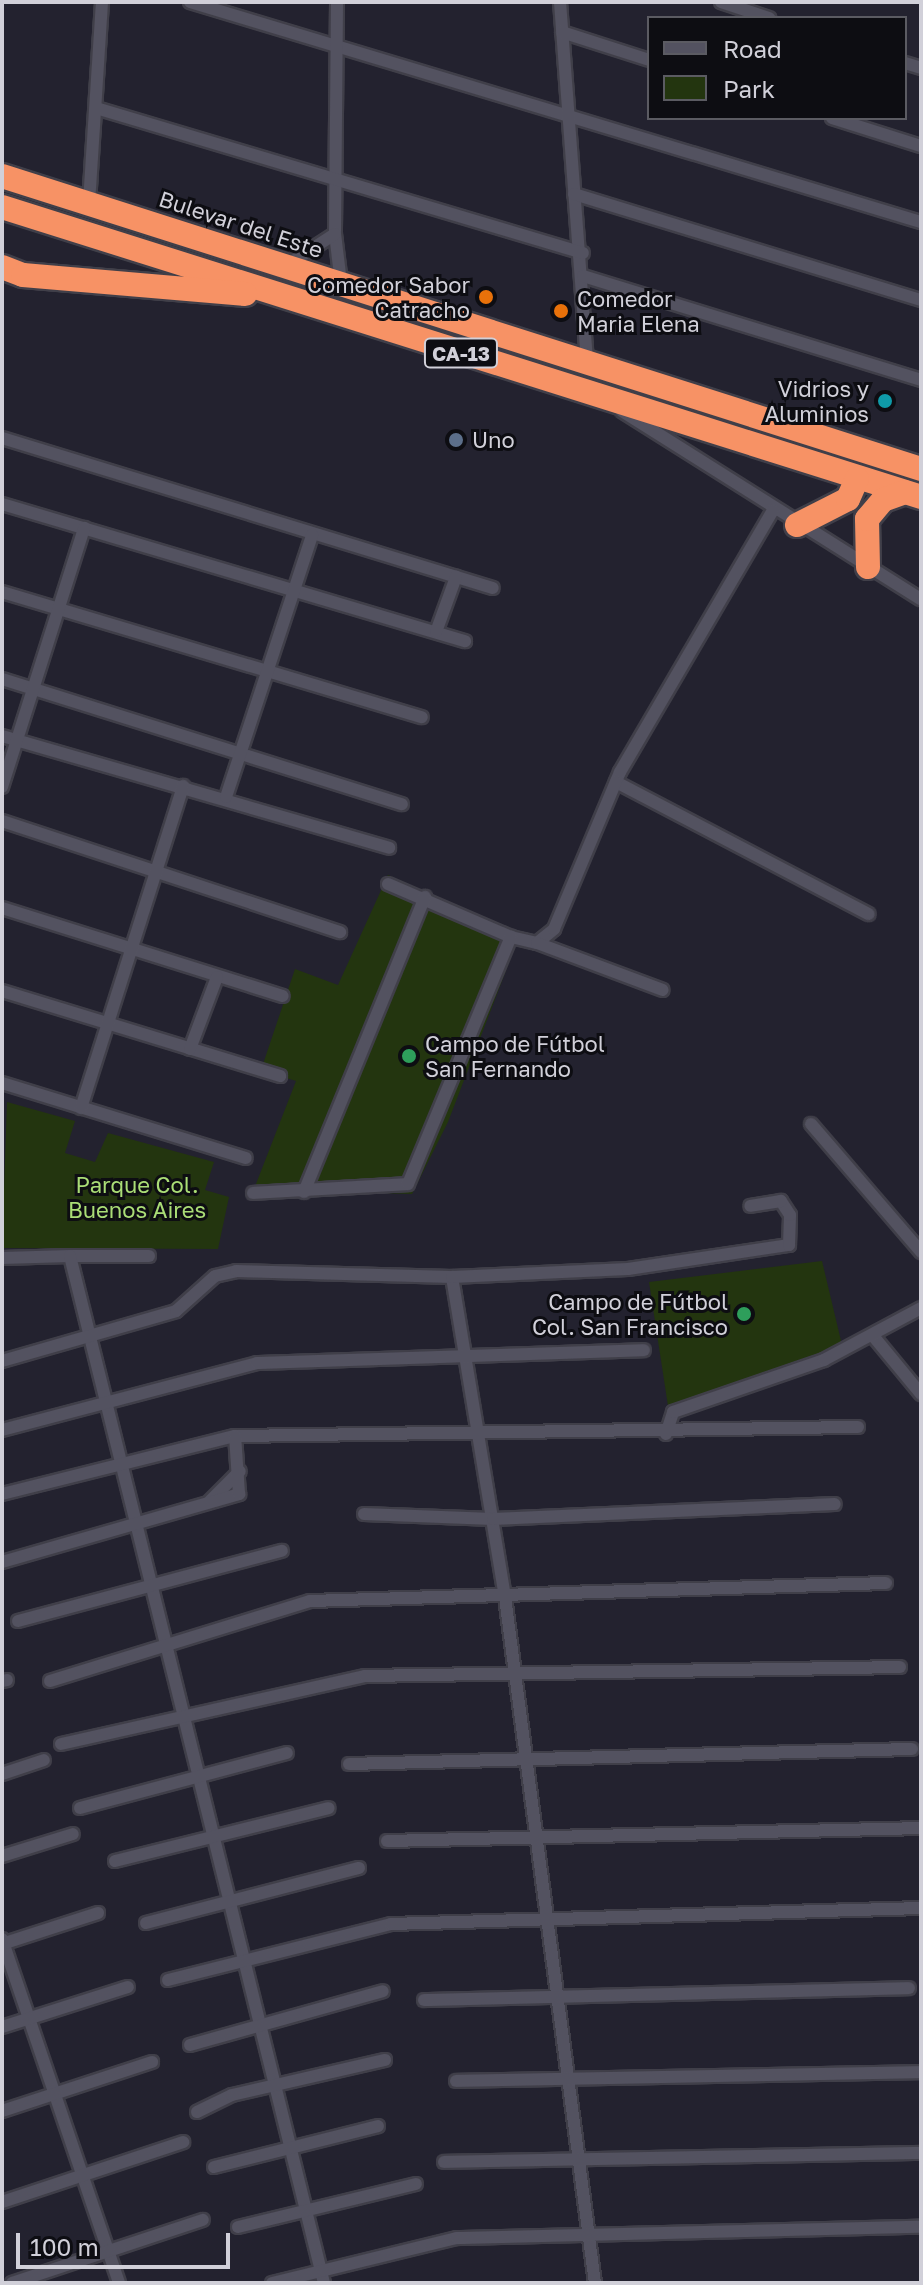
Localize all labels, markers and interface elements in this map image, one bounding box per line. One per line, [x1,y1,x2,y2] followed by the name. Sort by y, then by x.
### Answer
[647,16,907,120] legend
[723,34,782,63] text: Road
[723,74,775,103] text: Park
[156,185,326,263] street label: Bulevar del Este
[307,271,470,322] place label: Comedor Sabor Catracho
[577,285,700,336] place label: Comedor Maria Elena
[477,288,495,306] marker: Comedor Sabor Catracho
[552,302,570,320] marker: Comedor Maria Elena
[423,337,499,369] road number: CA-13
[765,375,869,426] place label: Vidrios y Aluminios
[876,392,894,410] marker: Vidrios y Aluminios
[472,427,515,453] place label: Uno
[447,431,465,449] marker: Uno
[425,1030,605,1082] place label: Campo de Fútbol San Fernando
[400,1047,418,1065] marker: Campo de Fútbol San Fernando
[68,1171,206,1222] park label: Parque Col. Buenos Aires
[532,1288,728,1340] place label: Campo de Fútbol Col. San Francisco
[735,1305,753,1323] marker: Campo de Fútbol Col. San Francisco
[20,2217,234,2267] scale bar
[30,2232,99,2261] text: 100 m

